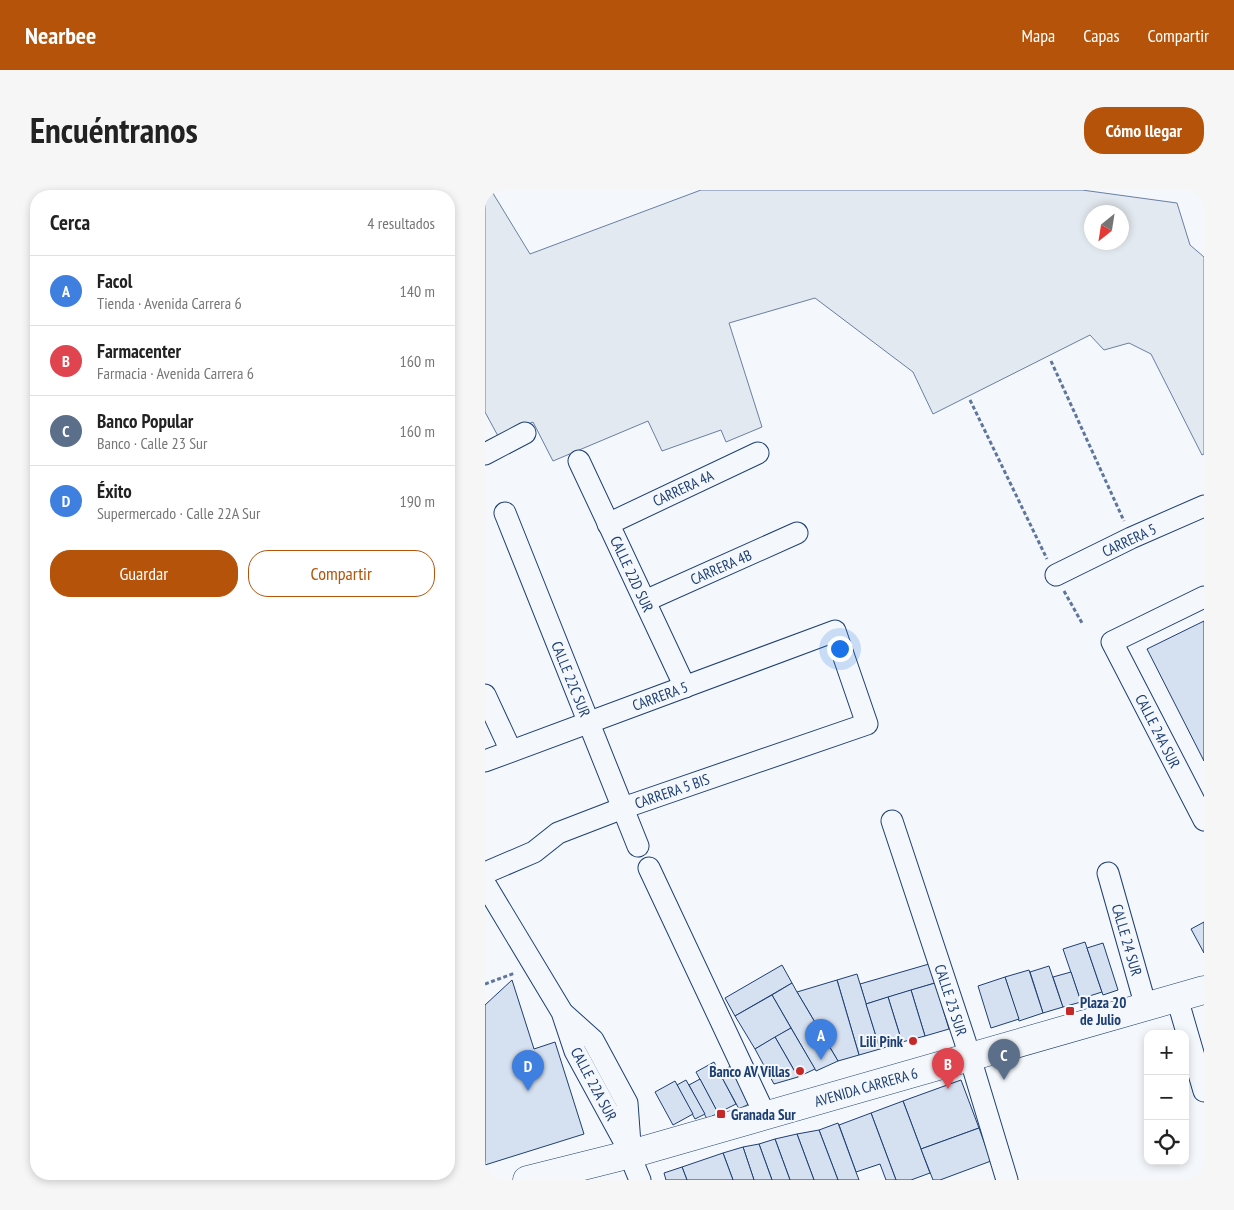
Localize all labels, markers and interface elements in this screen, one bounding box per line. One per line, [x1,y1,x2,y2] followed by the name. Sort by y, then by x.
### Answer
[25,20,96,51] text: Nearbee
[1022,24,1055,47] text: Mapa
[1083,24,1120,47] text: Capas
[1148,24,1209,47] text: Compartir
[30,107,198,153] text: Encuéntranos
[1084,107,1204,154] button: Cómo llegar
[1084,205,1129,250] north arrow
[50,209,90,236] text: Cerca
[367,213,435,233] text: 4 resultados
[97,269,132,293] text: Facol
[62,281,70,301] text: A
[400,281,435,301] text: 140 m
[97,293,242,313] text: Tienda · Avenida Carrera 6
[97,339,181,363] text: Farmacenter
[62,351,70,371] text: B
[400,351,435,371] text: 160 m
[97,363,254,383] text: Farmacia · Avenida Carrera 6
[97,409,193,433] text: Banco Popular
[62,421,70,441] text: C
[400,421,435,441] text: 160 m
[97,433,207,453] text: Banco · Calle 23 Sur
[650,465,717,510] street label: CARRERA 4A
[97,479,132,503] text: Éxito
[62,491,70,511] text: D
[400,491,435,511] text: 190 m
[97,503,260,523] text: Supermercado · Calle 22A Sur
[1099,519,1159,561] street label: CARRERA 5
[606,533,658,615] street label: CALLE 22D SUR
[687,545,755,589] street label: CARRERA 4B
[50,550,238,597] button: Guardar
[248,550,435,597] button: Compartir
[827,636,853,662] your location
[547,638,595,720] street label: CALLE 22C SUR
[630,677,690,715] street label: CARRERA 5
[1131,691,1185,771] street label: CALLE 24A SUR
[632,769,712,813] street label: CARRERA 5 BIS
[1108,902,1146,978] street label: CALLE 24 SUR
[931,962,971,1038] street label: CALLE 23 SUR
[1080,993,1126,1029] place label: Plaza 20 de Julio
[1064,1005,1076,1017] marker: Plaza 20 de Julio
[805,1019,837,1060] pin: A
[1144,1030,1189,1165] map controls
[1144,1030,1189,1075] button: +
[860,1032,904,1051] place label: Lili Pink
[907,1035,919,1047] marker: Lili Pink
[988,1039,1020,1080] pin: C
[567,1044,621,1124] street label: CALLE 22A SUR
[932,1048,964,1089] pin: B
[512,1050,544,1091] pin: D
[709,1062,790,1081] place label: Banco AV Villas
[812,1063,920,1111] street label: AVENIDA CARRERA 6
[794,1065,806,1077] marker: Banco AV Villas
[1144,1075,1189,1120] button: −
[731,1105,796,1124] place label: Granada Sur
[715,1108,727,1120] marker: Granada Sur
[1144,1120,1189,1165] button: locate

